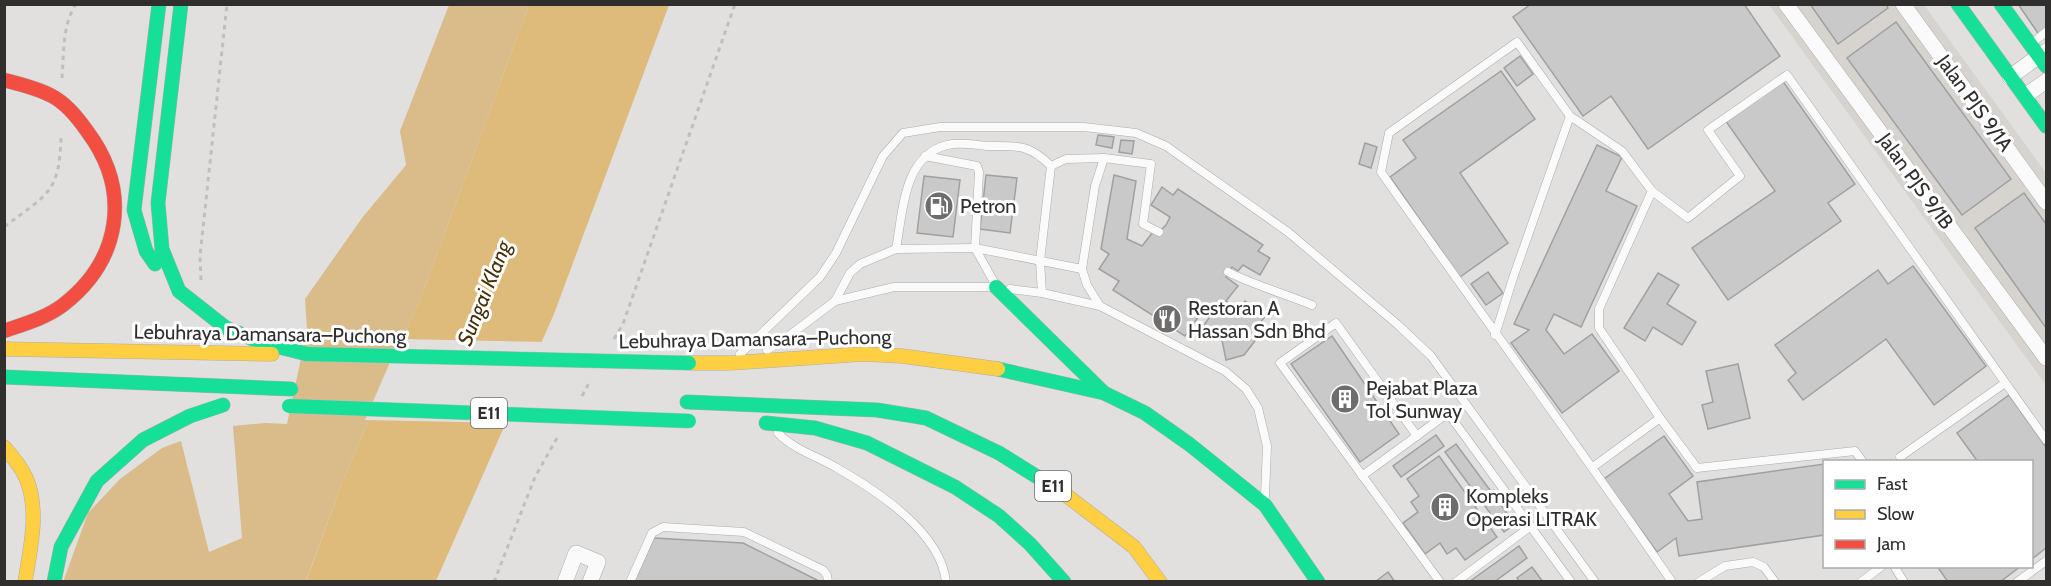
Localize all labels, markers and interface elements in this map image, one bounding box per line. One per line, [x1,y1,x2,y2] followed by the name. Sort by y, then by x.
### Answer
[1931,49,2018,156] street label: Jalan PJS 9/1A
[1873,127,1959,234] street label: Jalan PJS 9/1B
[923,190,955,222] fuel station icon: Petron
[960,194,1016,218] place label: Petron
[452,236,517,349] water label: Sungai Klang
[1188,296,1326,343] place label: Restoran A Hassan Sdn Bhd
[1151,303,1183,335] restaurant icon: Restoran A Hassan Sdn Bhd
[133,320,408,348] street label: Lebuhraya Damansara–Puchong
[618,325,893,353] street label: Lebuhraya Damansara–Puchong
[1366,376,1478,423] place label: Pejabat Plaza Tol Sunway
[1329,383,1361,415] building icon: Pejabat Plaza Tol Sunway
[471,398,507,428] road number: E11
[1823,460,2033,568] legend
[1035,471,1071,501] road number: E11
[1877,473,1908,495] text: Fast
[1466,484,1598,531] place label: Kompleks Operasi LITRAK
[1429,491,1461,523] building icon: Kompleks Operasi LITRAK
[1877,503,1914,525] text: Slow
[1876,533,1906,555] text: Jam

